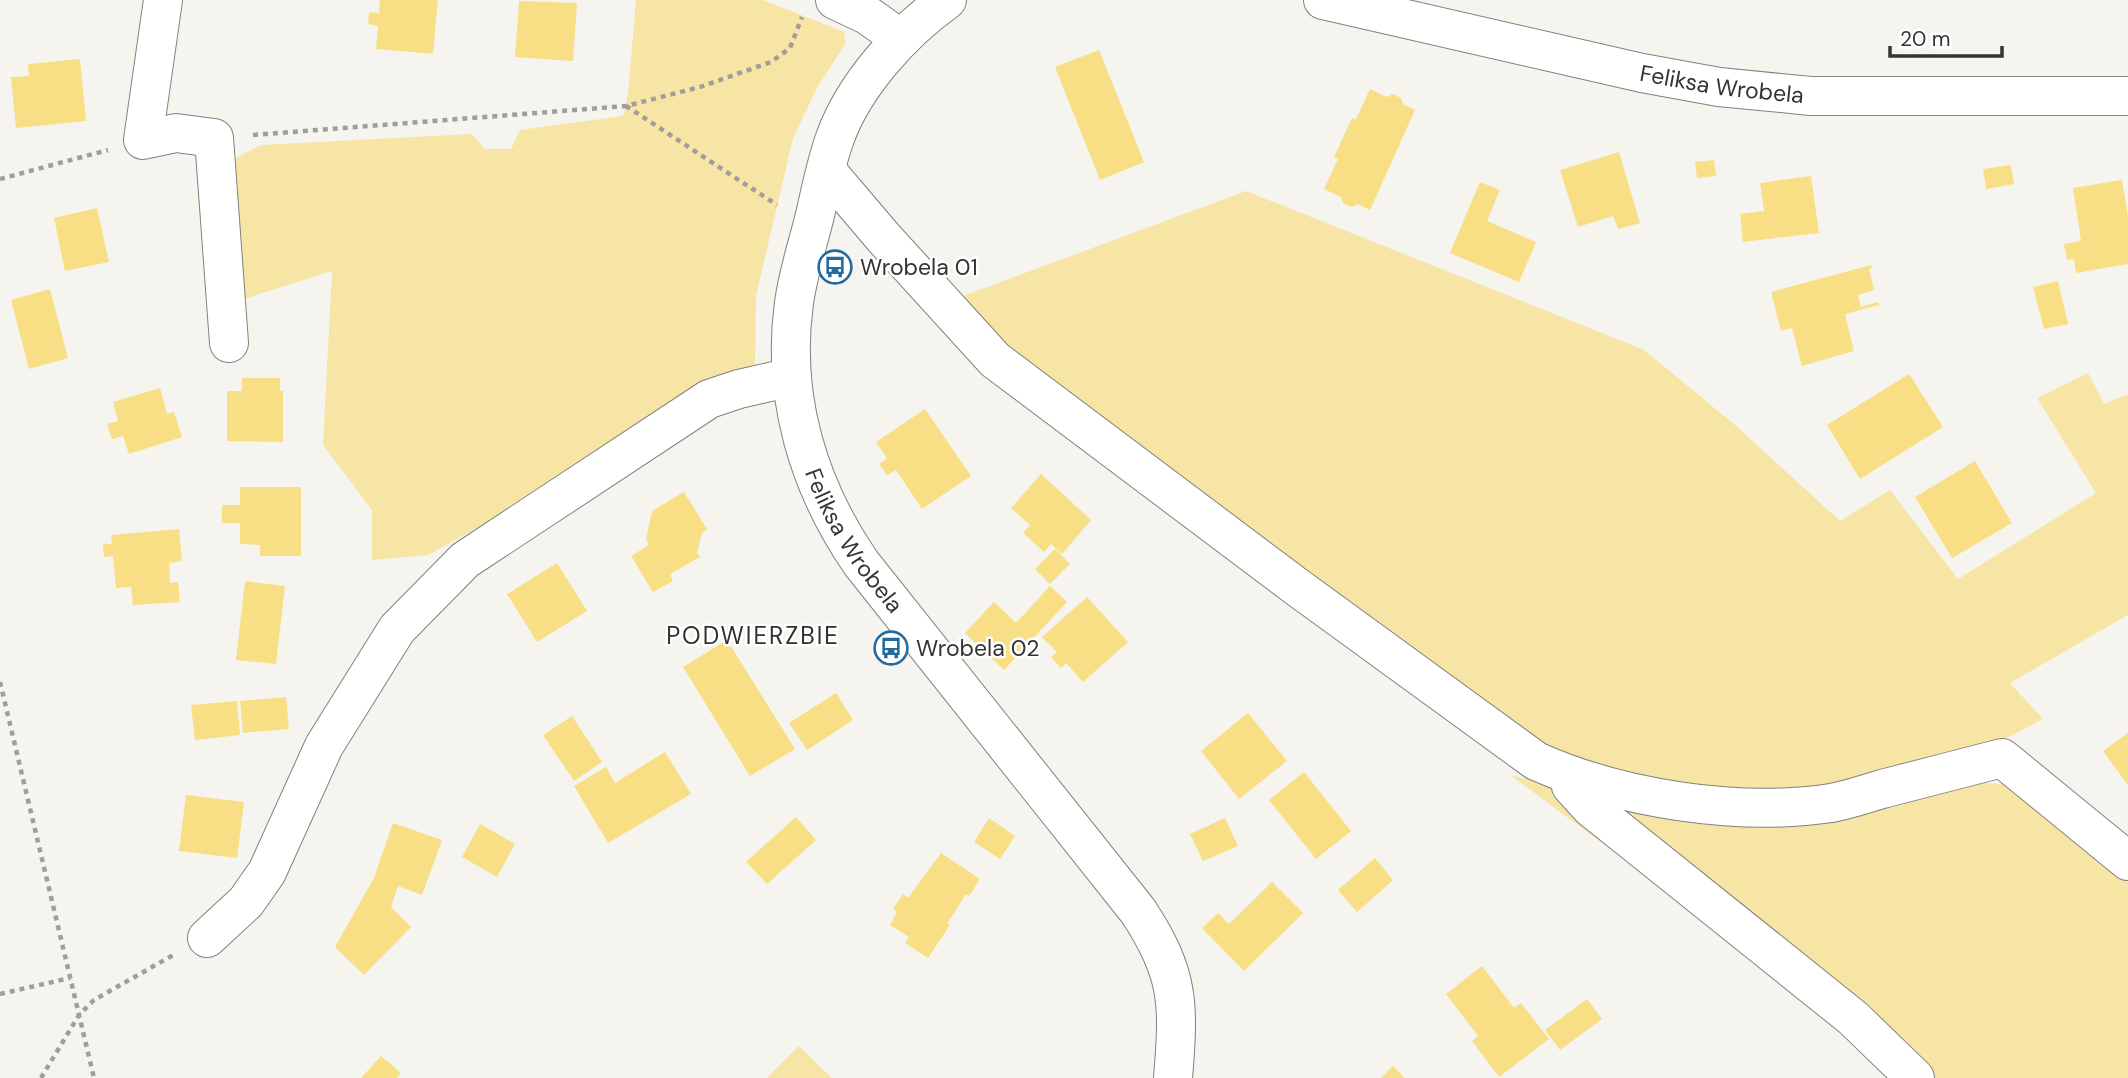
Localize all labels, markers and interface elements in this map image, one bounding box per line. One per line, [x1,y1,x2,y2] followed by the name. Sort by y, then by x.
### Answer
[1890,14,2002,58] scale bar
[1900,25,1951,53] text: 20 m
[1637,58,1805,110] street label: Feliksa Wrobela
[816,248,854,286] bus stop icon: Wrobela 01
[860,252,978,282] place label: Wrobela 01
[798,464,910,619] street label: Feliksa Wrobela
[666,620,840,651] district label: PODWIERZBIE
[872,629,910,667] bus stop icon: Wrobela 02
[916,633,1040,663] place label: Wrobela 02

